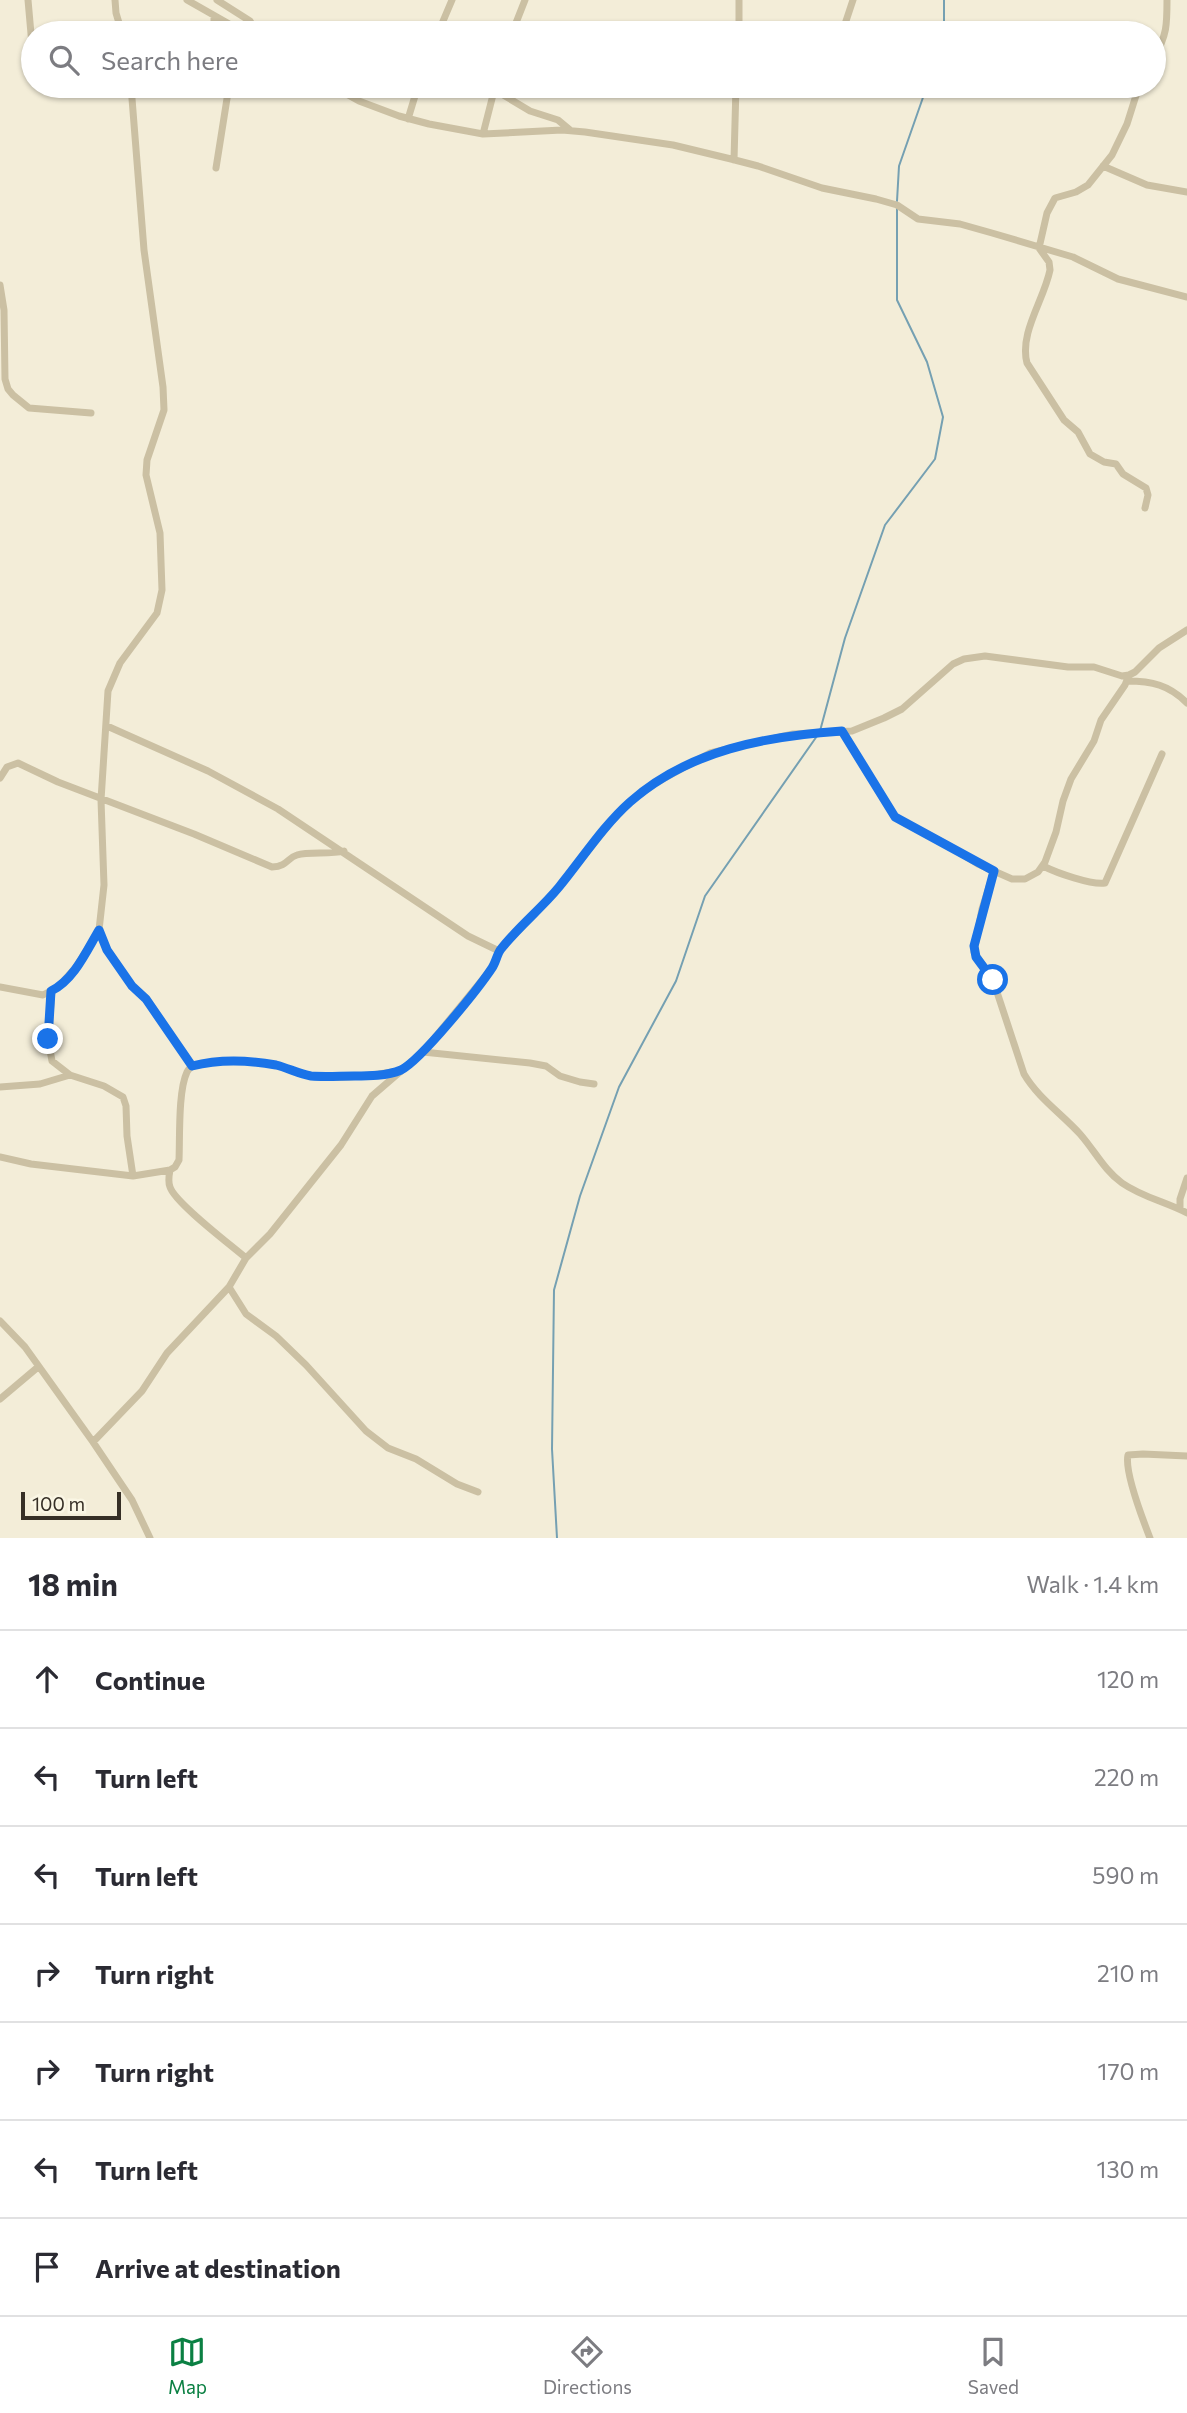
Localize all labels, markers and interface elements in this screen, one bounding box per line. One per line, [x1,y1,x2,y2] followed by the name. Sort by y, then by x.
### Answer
[21,21,1166,98] search box
[45,41,83,79] icon: search
[101,44,239,75] text: Search here
[977,964,1008,995] route start
[32,1023,63,1054] route end
[21,1489,121,1521] scale bar
[32,1492,85,1515] text: 100 m
[28,1565,118,1602] text: 18 min
[1027,1570,1159,1598] text: Walk · 1.4 km
[28,1660,66,1698] icon: ahead
[95,1664,205,1695] text: Continue
[1097,1665,1159,1693] text: 120 m
[28,1758,66,1796] icon: left
[95,1762,198,1793] text: Turn left
[1094,1763,1159,1791] text: 220 m
[28,1856,66,1894] icon: left
[95,1860,198,1891] text: Turn left
[1092,1861,1159,1889] text: 590 m
[28,1954,66,1992] icon: right
[95,1958,214,1989] text: Turn right
[1097,1959,1159,1987] text: 210 m
[28,2052,66,2090] icon: right
[95,2056,214,2087] text: Turn right
[1098,2057,1159,2085] text: 170 m
[28,2150,66,2188] icon: left
[95,2154,198,2185] text: Turn left
[1097,2155,1159,2183] text: 130 m
[28,2248,66,2286] icon: arrive
[95,2252,341,2283] text: Arrive at destination
[168,2333,207,2398] tab: Map
[543,2333,632,2398] tab: Directions
[968,2333,1019,2398] tab: Saved

